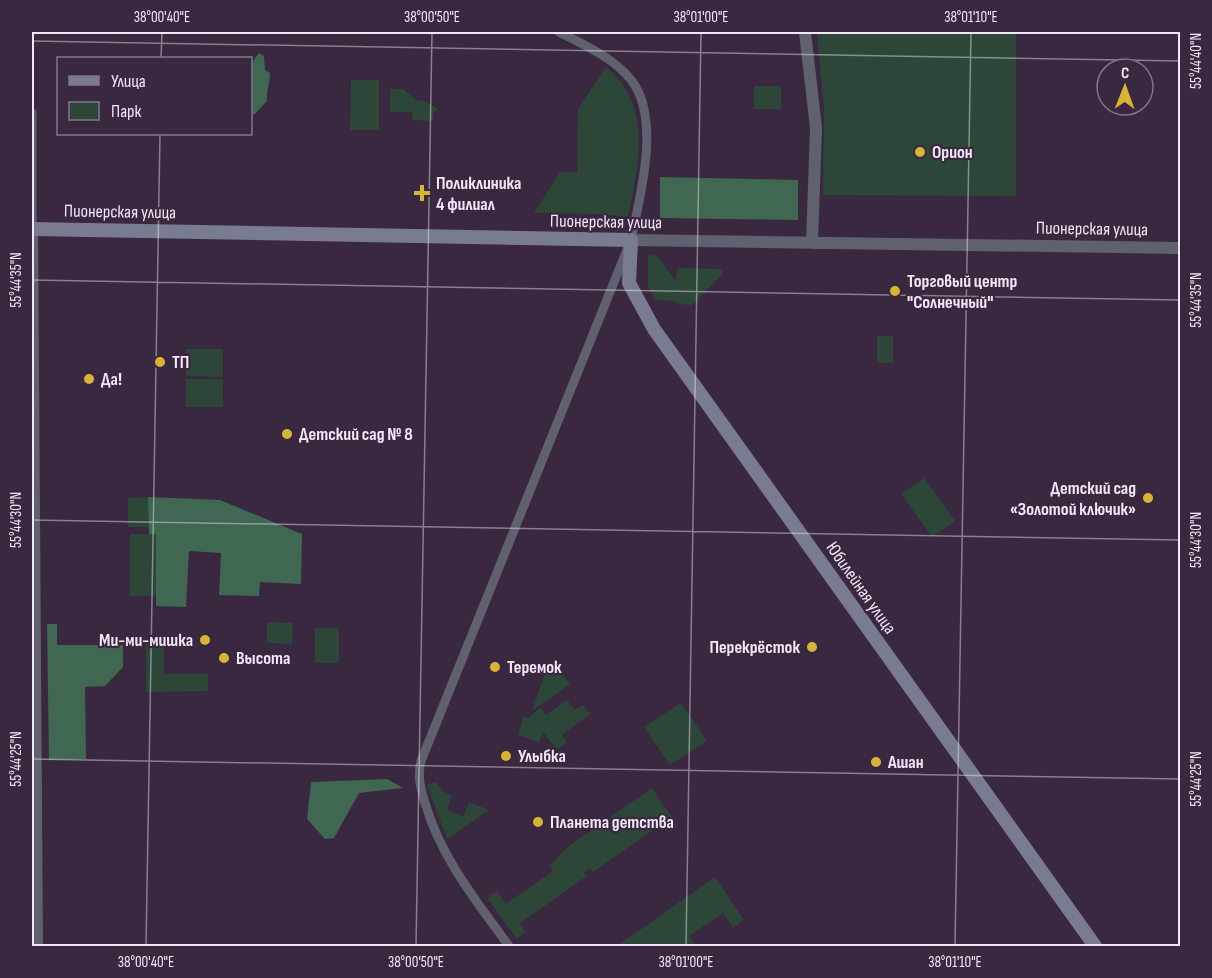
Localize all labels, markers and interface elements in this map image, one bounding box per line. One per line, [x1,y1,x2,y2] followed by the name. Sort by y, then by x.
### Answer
[134,8,190,27] text: 38°00'40"E
[404,8,460,27] text: 38°00'50"E
[673,8,729,27] text: 38°01'00"E
[944,8,998,27] text: 38°01'10"E
[1187,33,1206,89] text: 55°44'40"N
[57,57,252,135] legend
[1095,57,1155,117] north arrow
[1121,64,1130,83] text: С
[111,71,146,92] text: Улица
[111,101,142,122] text: Парк
[932,142,973,163] place label: Орион
[913,145,927,159] marker: Орион
[436,173,521,215] place label: Поликлиника 4 филиал
[413,184,431,202] marker: Поликлиника 4 филиал
[64,201,176,223] street label: Пионерская улица
[550,211,662,233] street label: Пионерская улица
[1036,218,1148,240] street label: Пионерская улица
[7,252,26,308] text: 55°44'35"N
[907,271,1017,313] place label: Торговый центр "Солнечный"
[1187,272,1206,328] text: 55°44'35"N
[888,284,902,298] marker: Торговый центр "Солнечный"
[172,352,189,373] place label: ТП
[153,355,167,369] marker: ТП
[101,369,122,390] place label: Да!
[82,372,96,386] marker: Да!
[299,424,413,445] place label: Детский сад № 8
[280,427,294,441] marker: Детский сад № 8
[1010,478,1136,520] place label: Детский сад «Золотой ключик»
[1141,491,1155,505] marker: Детский сад «Золотой ключик»
[7,492,26,548] text: 55°44'30"N
[1187,512,1206,568] text: 55°44'30"N
[822,538,901,638] street label: Юбилейная улица
[99,630,193,651] place label: Ми-ми-мишка
[198,633,212,647] marker: Ми-ми-мишка
[709,637,800,658] place label: Перекрёсток
[805,640,819,654] marker: Перекрёсток
[236,648,290,669] place label: Высота
[217,651,231,665] marker: Высота
[507,657,562,678] place label: Теремок
[488,660,502,674] marker: Теремок
[7,731,26,787] text: 55°44'25"N
[518,746,566,767] place label: Улыбка
[499,749,513,763] marker: Улыбка
[1187,751,1206,807] text: 55°44'25"N
[887,752,924,773] place label: Ашан
[869,755,883,769] marker: Ашан
[550,812,674,833] place label: Планета детства
[531,815,545,829] marker: Планета детства
[118,953,174,972] text: 38°00'40"E
[388,953,444,972] text: 38°00'50"E
[658,953,714,972] text: 38°01'00"E
[928,953,982,972] text: 38°01'10"E

